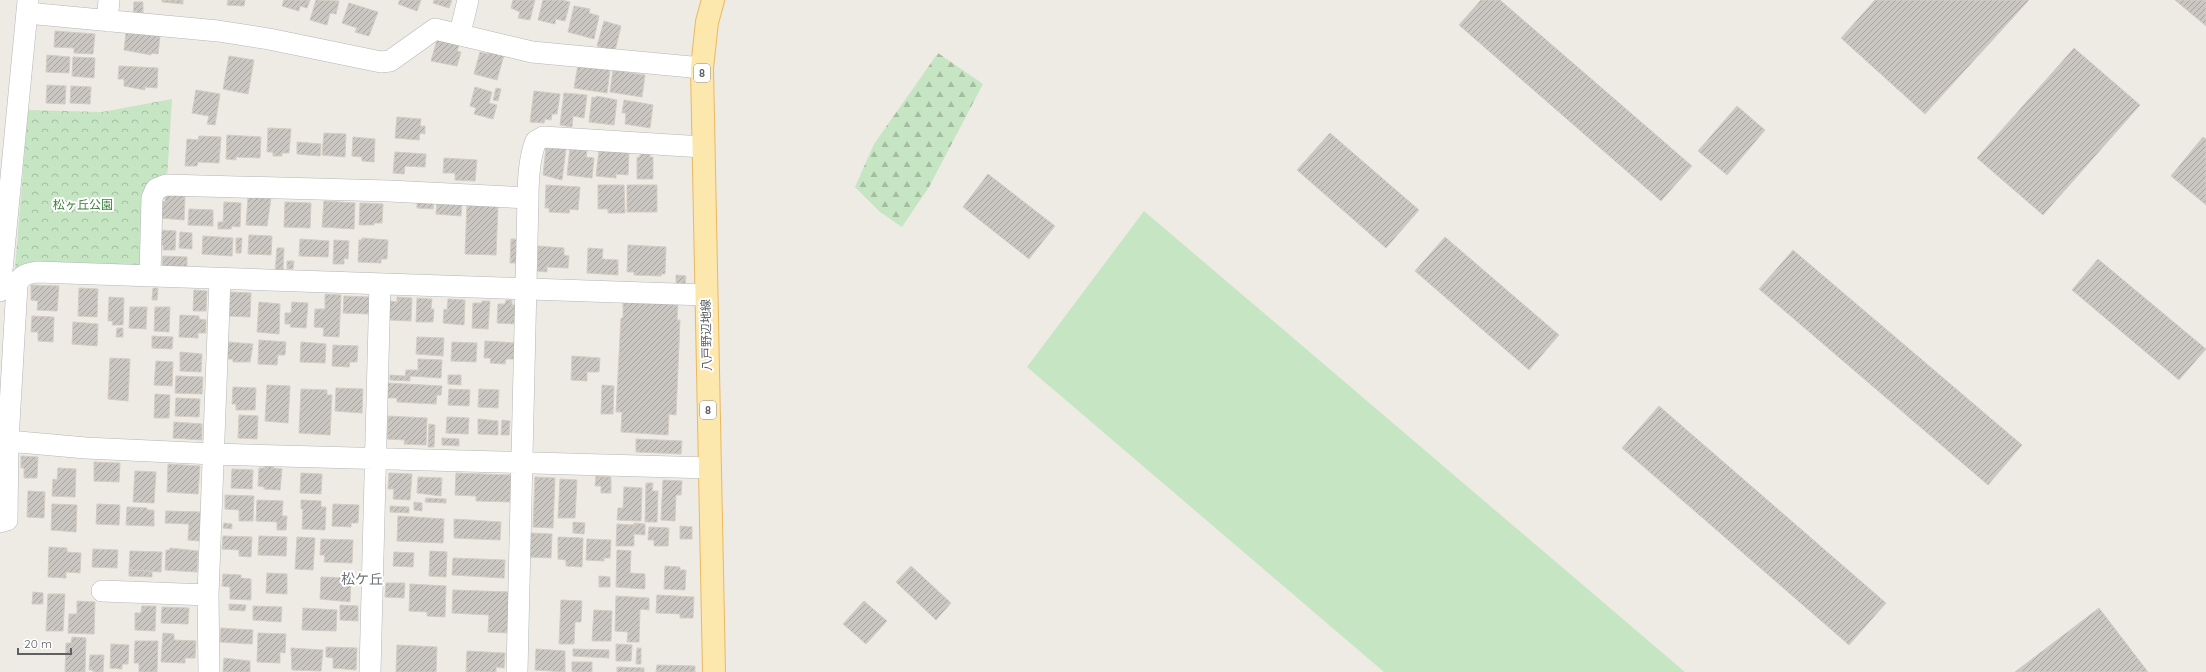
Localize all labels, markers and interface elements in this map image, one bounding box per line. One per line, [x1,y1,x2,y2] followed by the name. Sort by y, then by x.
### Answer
[694,64,710,82] road number: 8
[53,197,113,212] park label: 松ヶ丘公園
[698,299,714,371] street label: 八戸野辺地線
[700,401,716,419] road number: 8
[341,570,383,588] district label: 松ケ丘
[18,630,71,656] scale bar
[24,636,52,651] text: 20 m

